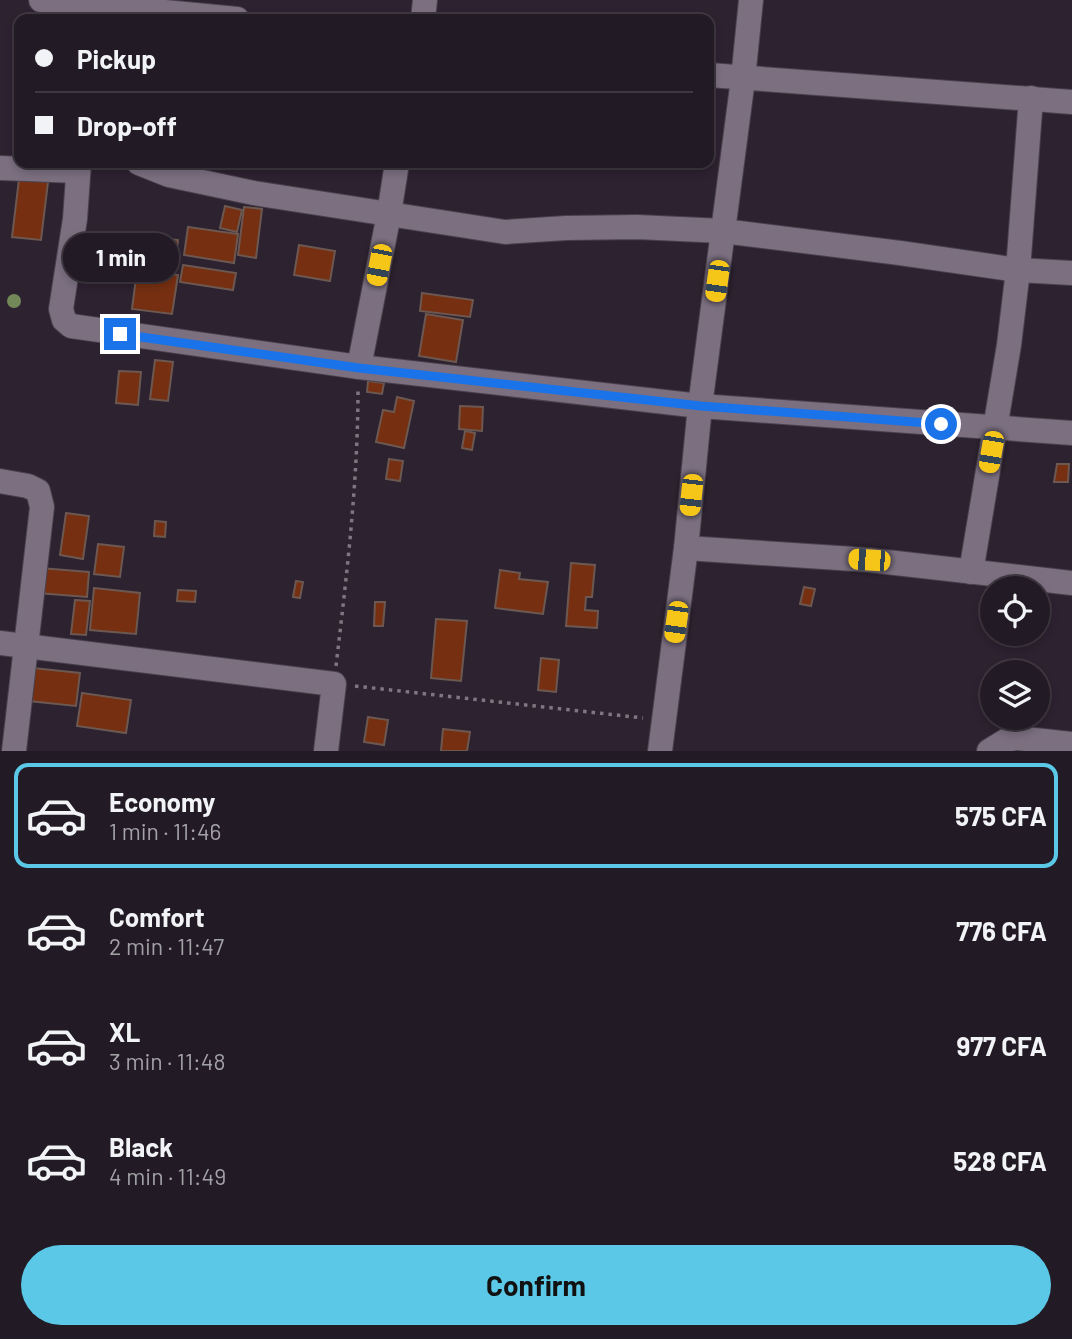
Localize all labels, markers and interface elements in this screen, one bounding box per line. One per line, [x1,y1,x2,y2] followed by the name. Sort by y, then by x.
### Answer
[77,43,156,74] text: Pickup
[77,110,177,141] text: Drop-off
[62,232,178,282] callout: 1 min
[365,242,394,288] car
[96,243,146,271] text: 1 min
[704,259,731,303] car
[104,318,136,350] route end
[925,408,957,440] route start
[978,429,1005,475] car
[679,473,704,517] car
[848,548,891,572] car
[980,576,1050,730] map controls
[980,576,1050,646] button: locate
[663,600,690,644] car
[980,660,1050,730] button: layers
[25,784,88,847] icon: car
[109,786,215,817] text: Economy
[955,800,1047,831] text: 575 CFA
[109,817,221,845] text: 1 min · 11:46
[25,899,88,962] icon: car
[109,901,205,932] text: Comfort
[956,915,1047,946] text: 776 CFA
[109,932,224,960] text: 2 min · 11:47
[25,1014,88,1077] icon: car
[109,1016,140,1047] text: XL
[956,1030,1047,1061] text: 977 CFA
[109,1047,225,1075] text: 3 min · 11:48
[25,1129,88,1192] icon: car
[109,1131,173,1162] text: Black
[953,1145,1047,1176] text: 528 CFA
[109,1162,226,1190] text: 4 min · 11:49
[21,1245,1051,1325] button: Confirm

